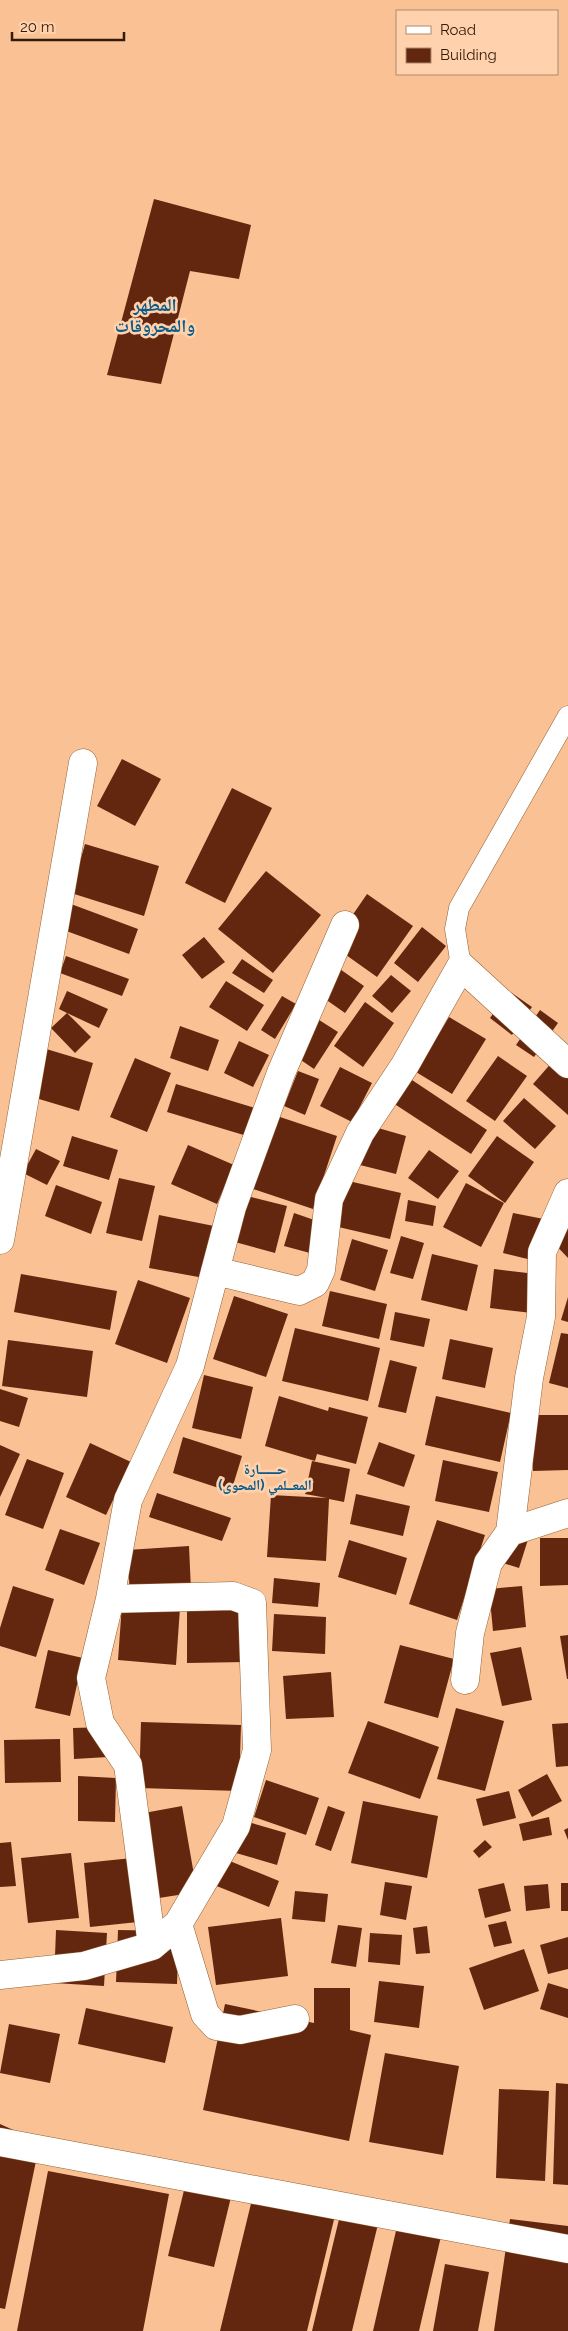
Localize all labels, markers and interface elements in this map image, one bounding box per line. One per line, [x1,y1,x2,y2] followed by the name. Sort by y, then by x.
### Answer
[12,10,125,42] scale bar
[396,10,558,75] legend
[20,18,55,36] text: 20 m
[440,21,476,39] text: Road
[440,46,497,64] text: Building
[115,294,195,336] district label: المطهر والمحروقات
[218,1461,312,1496] district label: حــــــارة المعــلمي (المحوى)

